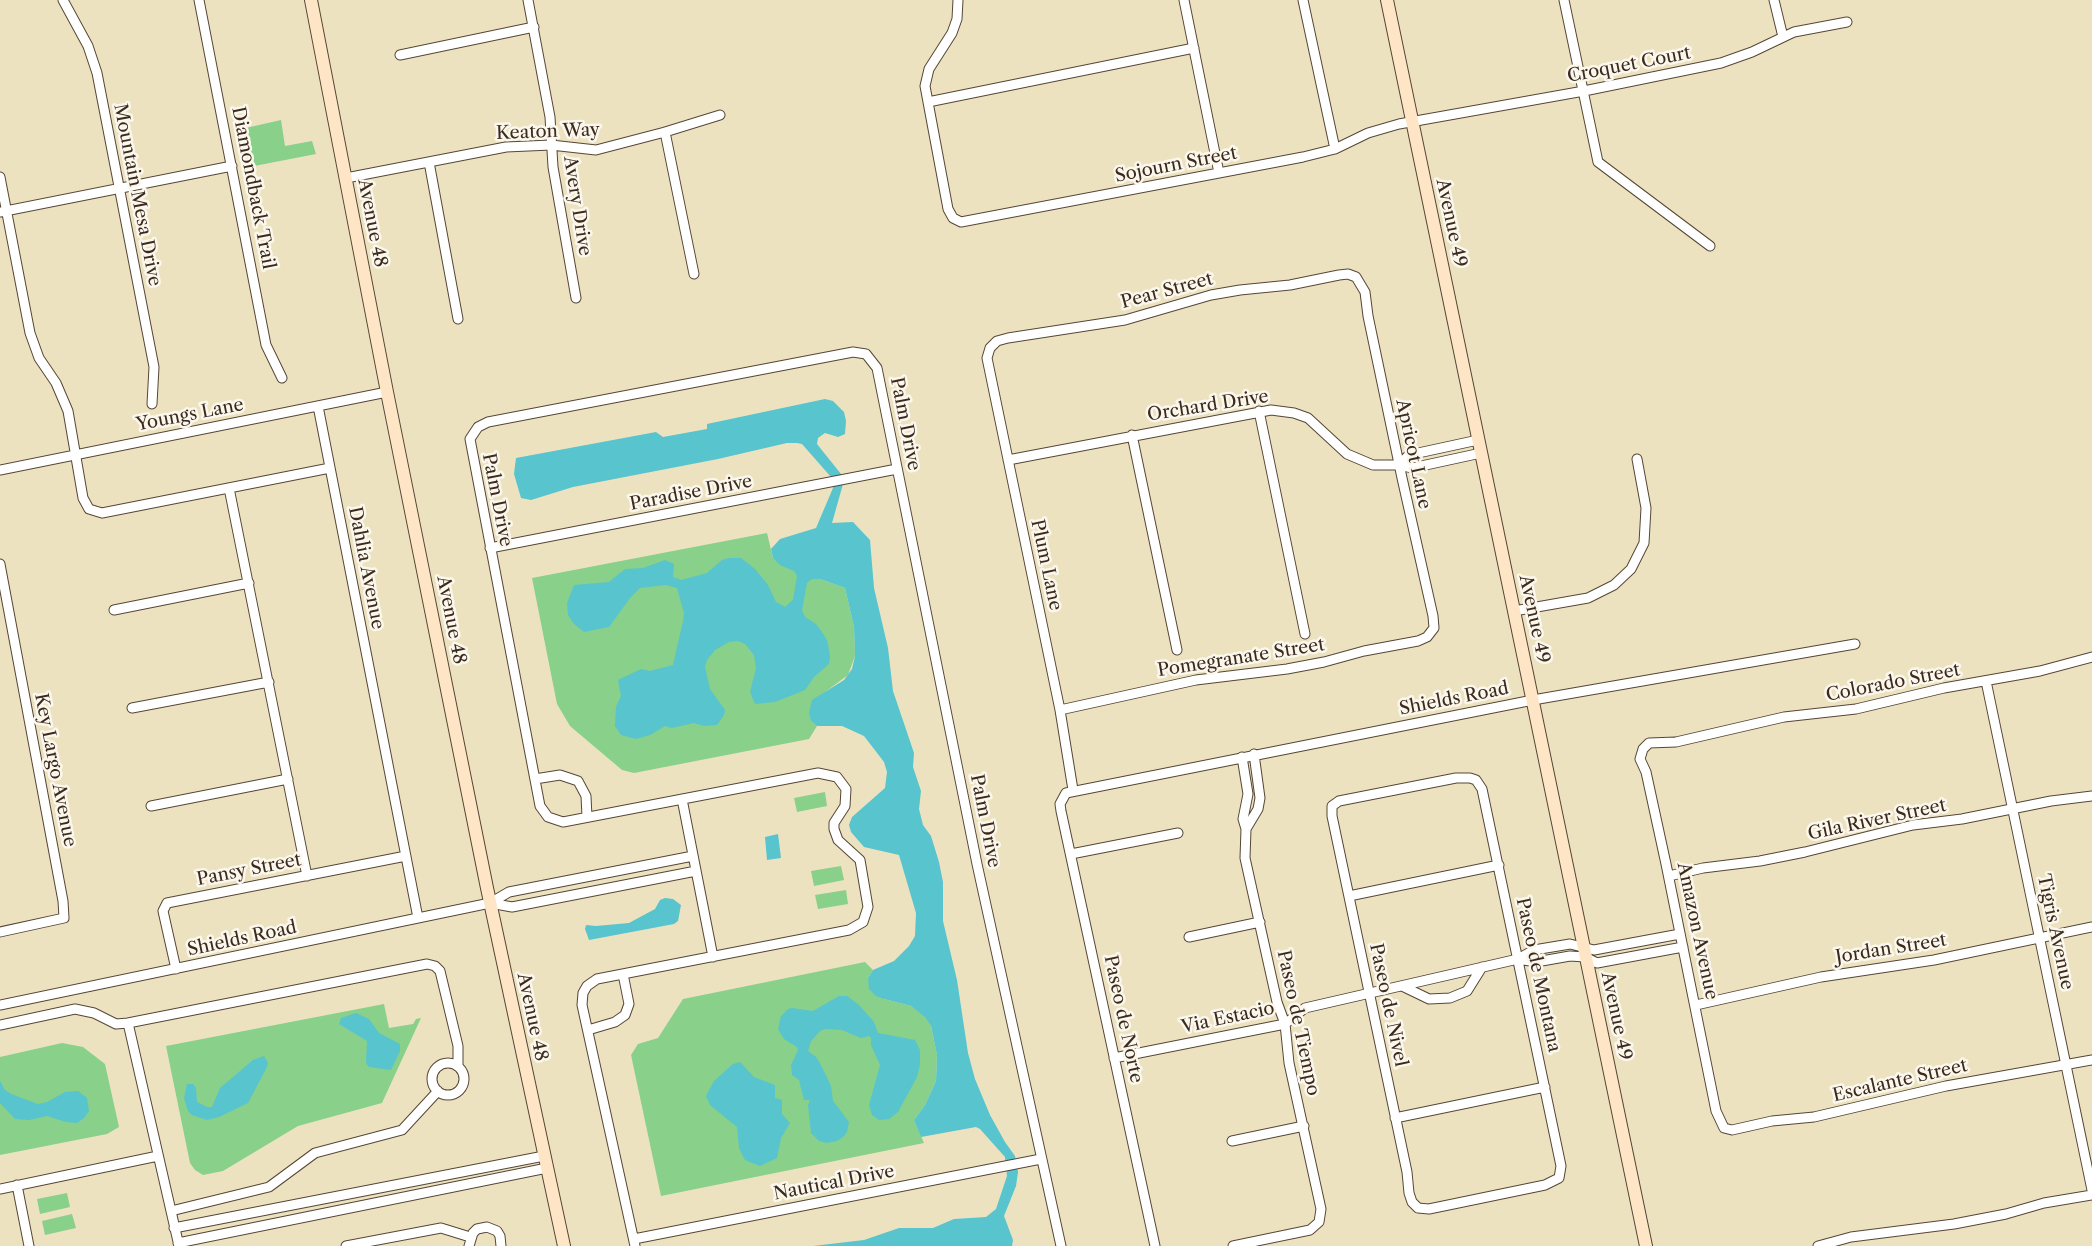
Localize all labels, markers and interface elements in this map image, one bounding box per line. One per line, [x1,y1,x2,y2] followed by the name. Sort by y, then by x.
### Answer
[1565,42,1693,88] street label: Croquet Court
[109,102,165,288] street label: Mountain Mesa Drive
[227,105,279,271] street label: Diamondback Trail
[496,119,600,145] street label: Keaton Way
[1113,143,1239,187] street label: Sojourn Street
[558,155,596,257] street label: Avery Drive
[353,177,391,269] street label: Avenue 48
[1431,177,1471,269] street label: Avenue 49
[1119,268,1215,314] street label: Pear Street
[885,375,925,473] street label: Palm Drive
[1146,386,1270,426] street label: Orchard Drive
[135,394,245,436] street label: Youngs Lane
[1391,397,1435,511] street label: Apricot Lane
[477,451,517,549] street label: Palm Drive
[628,471,754,515] street label: Paradise Drive
[344,505,388,631] street label: Dahlia Avenue
[1026,518,1066,612] street label: Plum Lane
[1514,573,1554,665] street label: Avenue 49
[432,574,470,666] street label: Avenue 48
[1156,634,1326,682] street label: Pomegranate Street
[1824,659,1962,707] street label: Colorado Street
[1397,678,1511,720] street label: Shields Road
[30,691,80,849] street label: Key Largo Avenue
[965,772,1005,870] street label: Palm Drive
[1806,795,1948,845] street label: Gila River Street
[195,849,303,891] street label: Pansy Street
[1672,860,1722,1002] street label: Amazon Avenue
[2032,872,2078,992] street label: Tigris Avenue
[1511,896,1565,1054] street label: Paseo de Montana
[185,917,299,961] street label: Shields Road
[1834,930,1948,968] street label: Jordan Street
[1364,941,1412,1069] street label: Paseo de Nivel
[1272,948,1324,1098] street label: Paseo de Tiempo
[1099,953,1147,1085] street label: Paseo de Norte
[1596,970,1636,1062] street label: Avenue 49
[512,971,552,1063] street label: Avenue 48
[1179,998,1277,1038] street label: Via Estacio
[1831,1055,1969,1107] street label: Escalante Street
[772,1161,896,1205] street label: Nautical Drive

